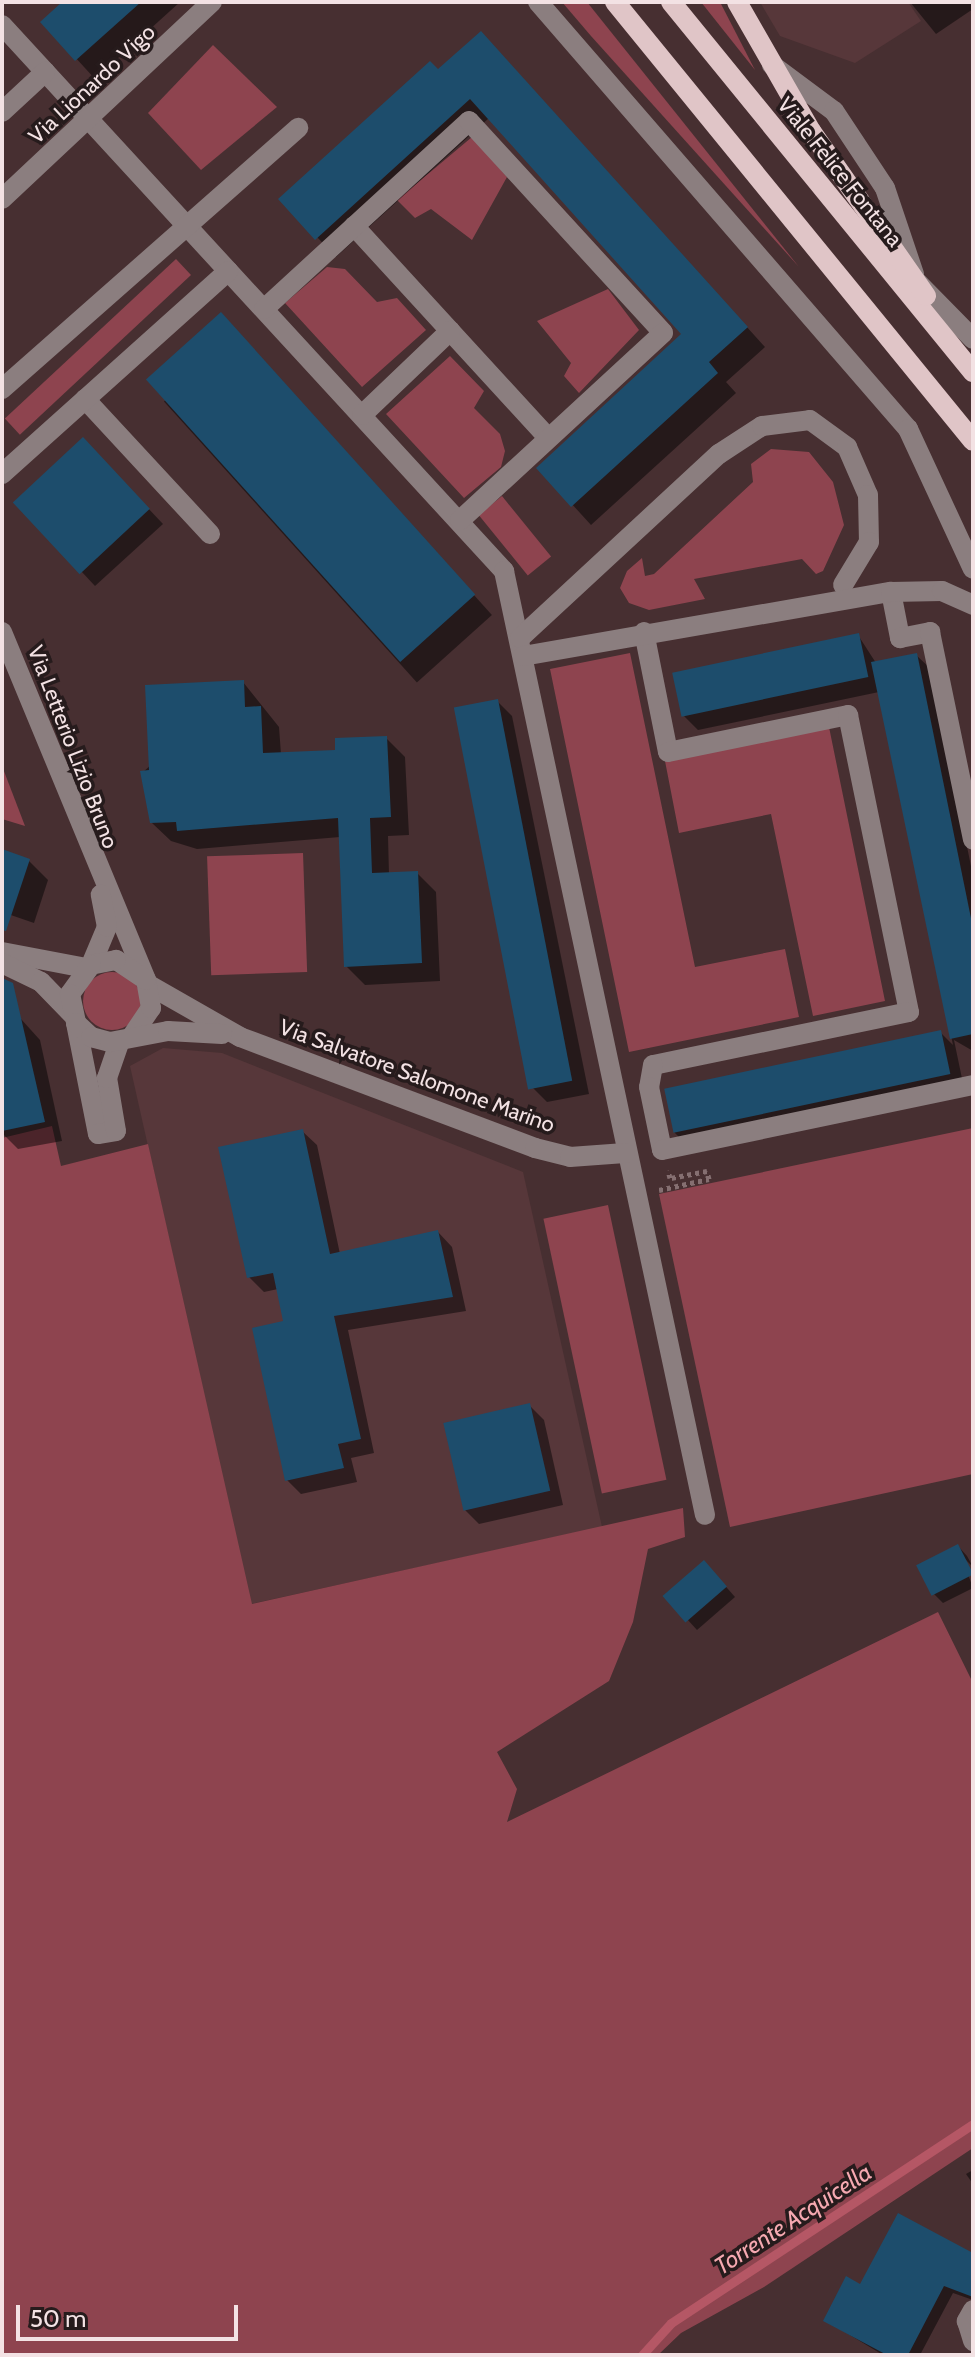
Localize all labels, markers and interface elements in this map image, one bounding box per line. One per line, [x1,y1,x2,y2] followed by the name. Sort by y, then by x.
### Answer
[23,19,161,149] street label: Via Lionardo Vigo
[772,92,908,252] street label: Viale Felice Fontana
[22,642,124,852] street label: Via Letterio Lizio Bruno
[276,1014,558,1138] street label: Via Salvatore Salomone Marino
[709,2157,877,2281] water label: Torrente Acquicella
[20,2289,242,2339] scale bar
[30,2304,86,2333] text: 50 m

